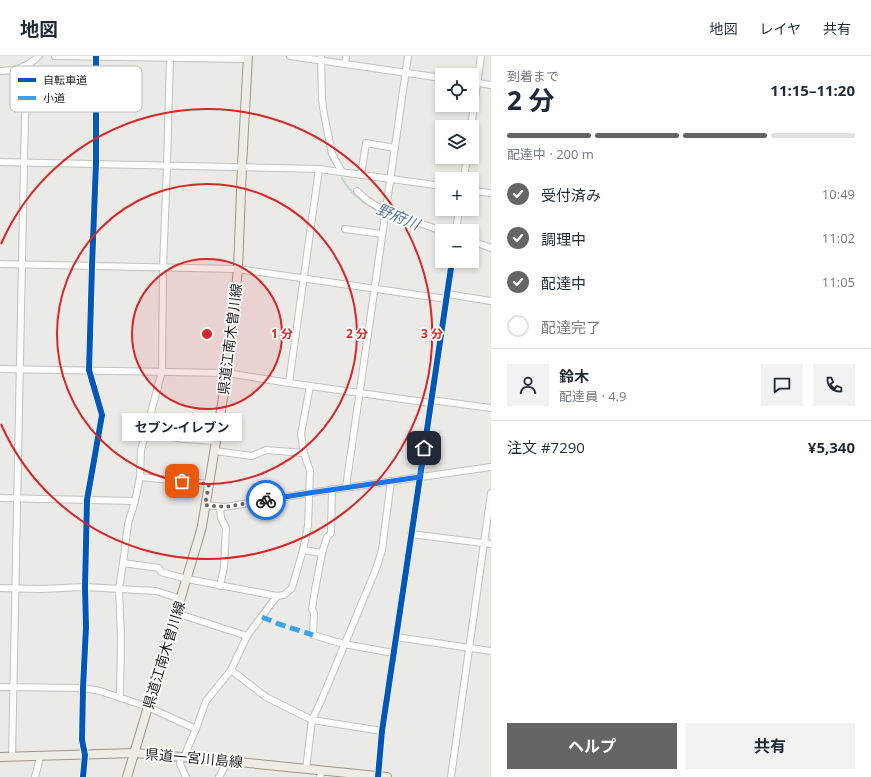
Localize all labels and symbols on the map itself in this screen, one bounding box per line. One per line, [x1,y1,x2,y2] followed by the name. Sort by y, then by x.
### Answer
[10,66,142,112] legend
[43,72,87,87] text: 自転車道
[43,90,65,105] text: 小道
[374,198,425,235] water label: 野府川
[213,282,246,396] street label: 県道江南木曽川線
[271,325,293,342] text: 1 分
[346,325,368,342] text: 2 分
[421,325,443,342] text: 3 分
[200,327,214,341] centre of rings
[122,413,242,441] callout: セブン-イレブン
[407,431,441,465] pin
[165,464,199,498] pin
[246,480,286,520] courier
[138,599,189,711] street label: 県道江南木曽川線
[144,744,244,771] street label: 県道一宮川島線

